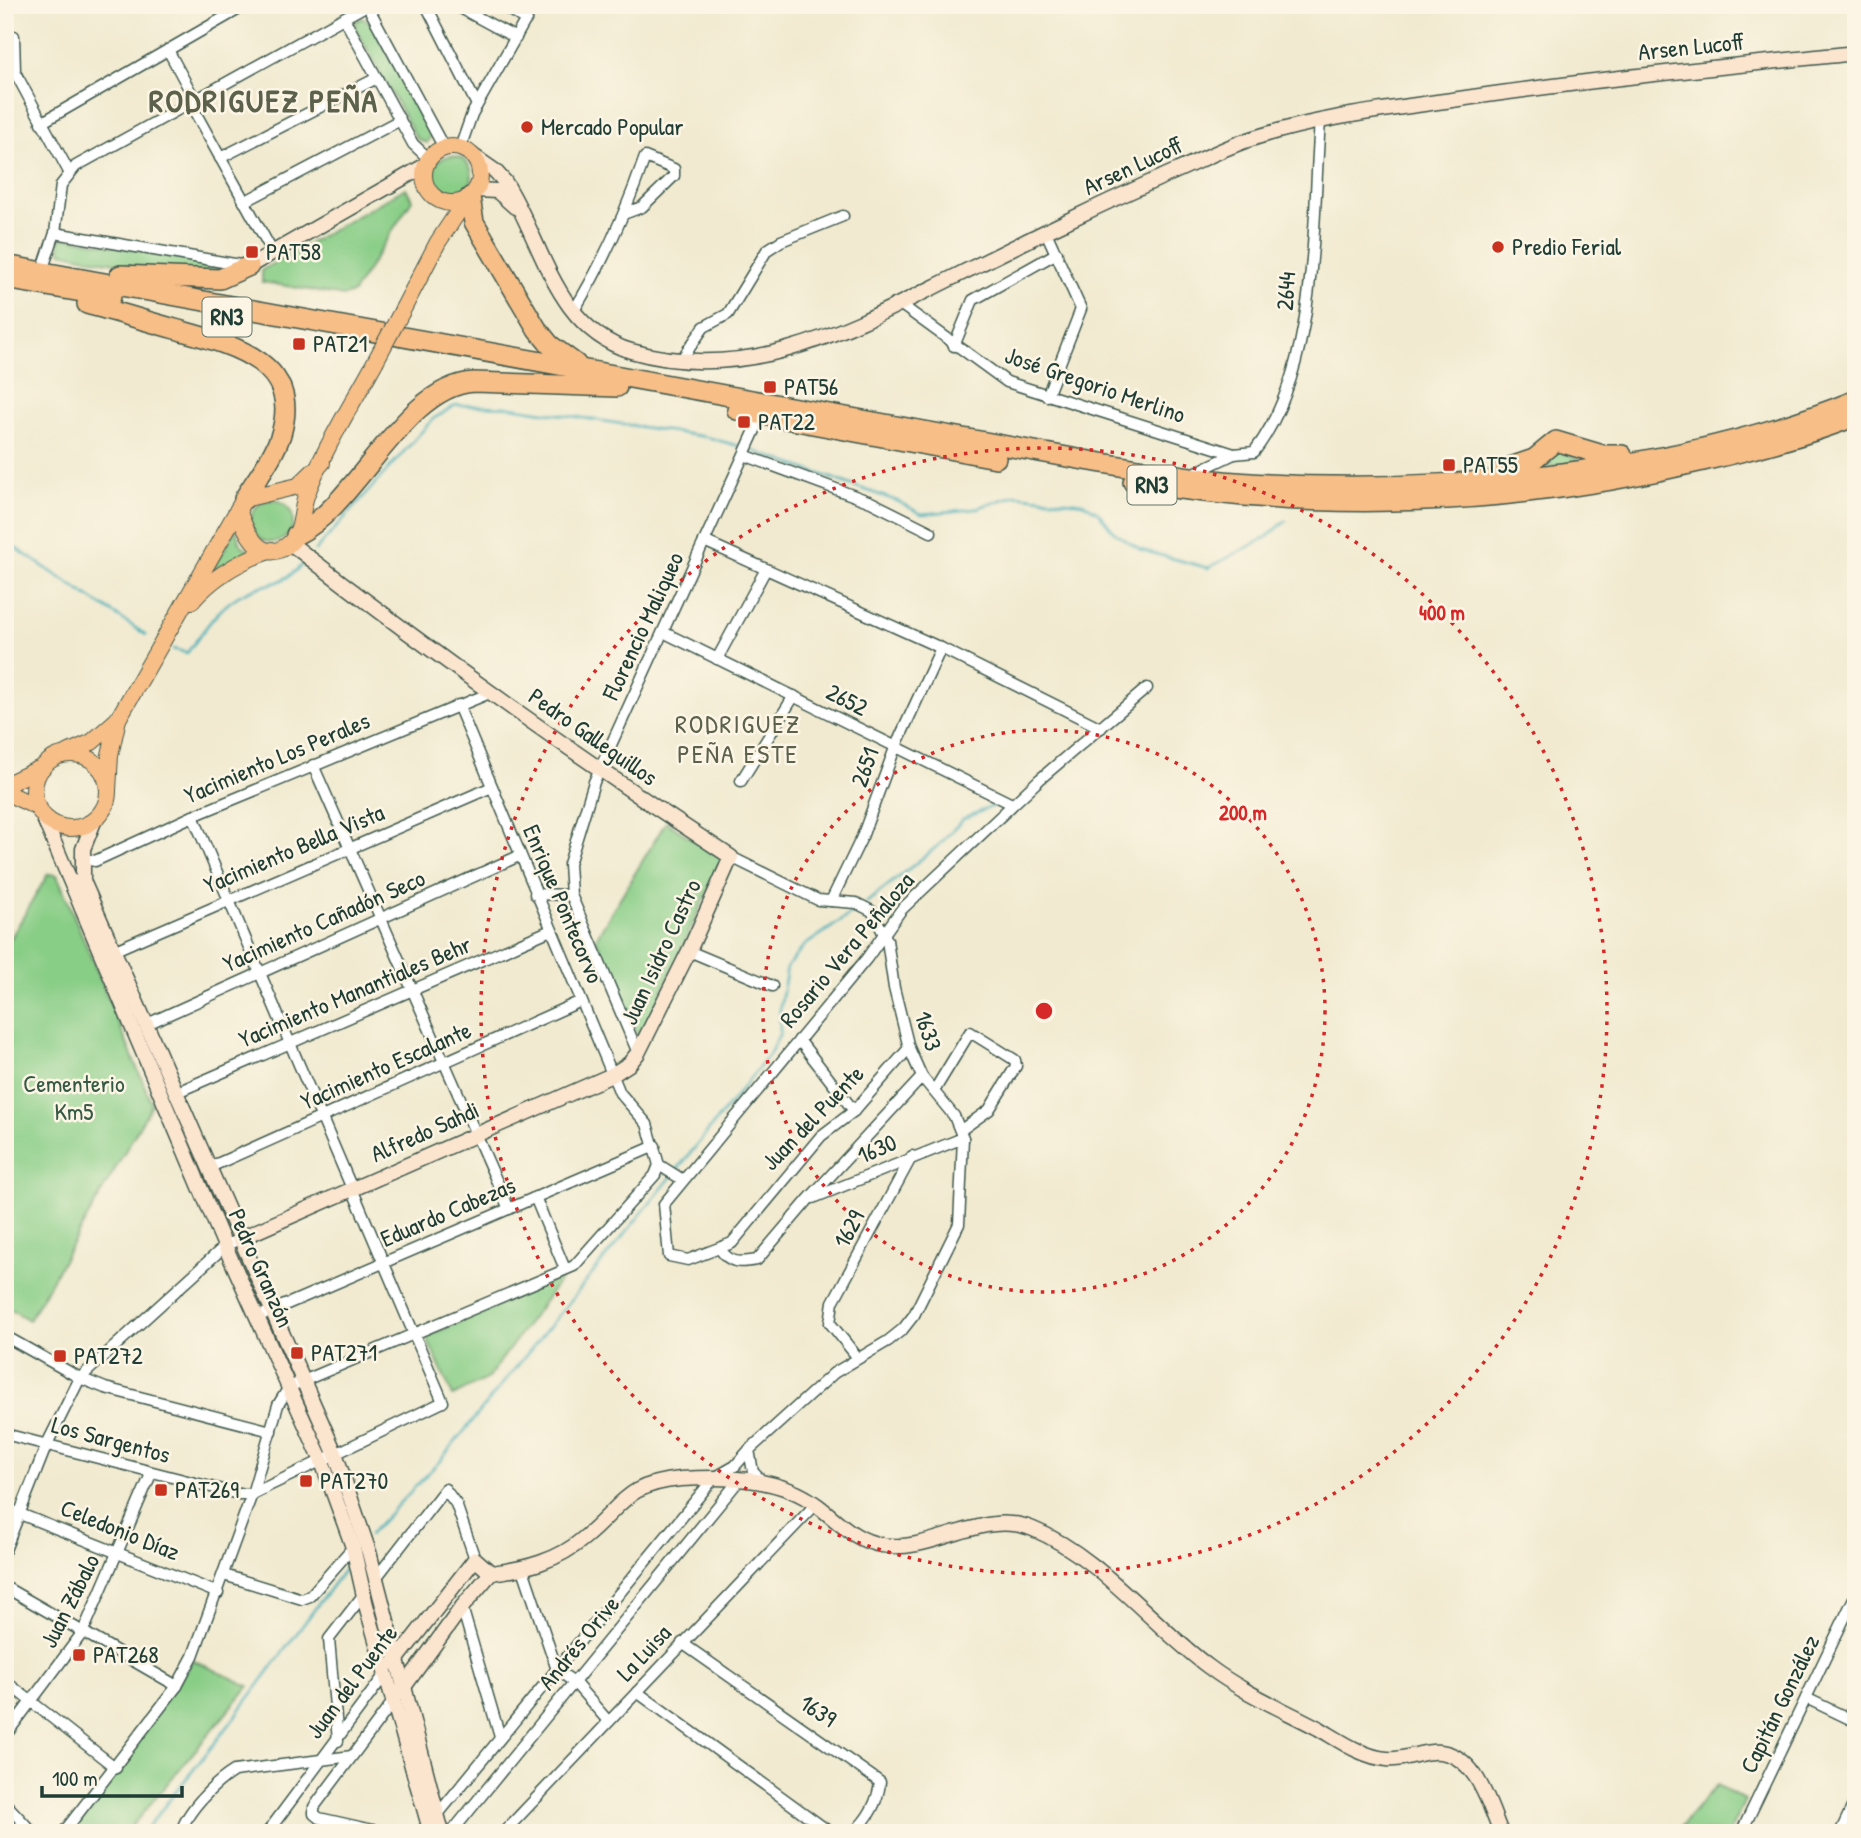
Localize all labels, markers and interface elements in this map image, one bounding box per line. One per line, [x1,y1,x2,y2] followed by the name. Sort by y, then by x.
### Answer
[1636,25,1746,67] street label: Arsen Lucoff
[149,79,379,122] district label: RODRIGUEZ PEÑA
[541,110,683,142] place label: Mercado Popular
[519,119,535,135] marker: Mercado Popular
[1078,128,1188,202] street label: Arsen Lucoff
[1512,230,1622,262] place label: Predio Ferial
[266,235,321,267] place label: PAT58
[1490,239,1506,255] marker: Predio Ferial
[244,244,260,260] marker: PAT58
[1268,270,1302,311] street label: 2644
[202,298,252,336] road number: RN3
[313,327,367,359] place label: PAT21
[291,336,307,352] marker: PAT21
[1001,338,1190,430] street label: José Gregorio Merlino
[784,370,838,402] place label: PAT56
[762,379,778,395] marker: PAT56
[758,405,815,437] place label: PAT22
[736,414,752,430] marker: PAT22
[1463,448,1518,480] place label: PAT55
[1441,457,1457,473] marker: PAT55
[1128,466,1176,505] road number: RN3
[593,546,691,706] street label: Florencio Maliqueo
[1419,598,1465,627] text: 400 m
[821,675,874,723] street label: 2652
[523,680,664,792] street label: Pedro Galleguillos
[179,704,374,811] street label: Yacimiento Los Perales
[675,706,801,771] district label: RODRIGUEZ PEÑA ESTE
[842,743,886,791] street label: 2651
[199,796,389,901] street label: Yacimiento Bella Vista
[1219,798,1267,827] text: 200 m
[516,819,612,988] street label: Enrique Pontecorvo
[218,861,430,979] street label: Yacimiento Cañadón Seco
[772,865,921,1034] street label: Rosario Vera Peñaloza
[612,873,708,1030] street label: Juan Isidro Castro
[233,928,476,1055] street label: Yacimiento Manantiales Behr
[1032,999,1056,1023] centre of rings
[908,1007,950,1055] street label: 1633
[295,1013,476,1117] street label: Yacimiento Escalante
[754,1058,871,1177] street label: Juan del Puente
[23,1067,125,1127] park label: Cementerio Km5
[365,1093,484,1169] street label: Alfredo Sahdi
[852,1126,901,1171] street label: 1630
[375,1168,520,1254] street label: Eduardo Cabezas
[222,1203,302,1332] street label: Pedro Granzón
[825,1204,871,1253] street label: 1629
[311,1336,377,1368] place label: PAT271
[74,1339,143,1371] place label: PAT272
[289,1345,305,1361] marker: PAT271
[52,1348,68,1364] marker: PAT272
[49,1408,174,1470] street label: Los Sargentos
[320,1464,388,1496] place label: PAT270
[175,1473,239,1505] place label: PAT269
[298,1473,314,1489] marker: PAT270
[153,1482,169,1498] marker: PAT269
[56,1491,185,1567] street label: Celedonio Díaz
[32,1548,106,1653] street label: Juan Zábalo
[530,1588,626,1696] street label: Andrés Orive
[609,1617,678,1688] street label: La Luisa
[298,1618,405,1745] street label: Juan del Puente
[1732,1629,1826,1778] street label: Capitán González
[93,1638,159,1670] place label: PAT268
[71,1647,87,1663] marker: PAT268
[794,1686,843,1734] street label: 1639
[42,1754,182,1798] scale bar
[52,1764,98,1793] text: 100 m

